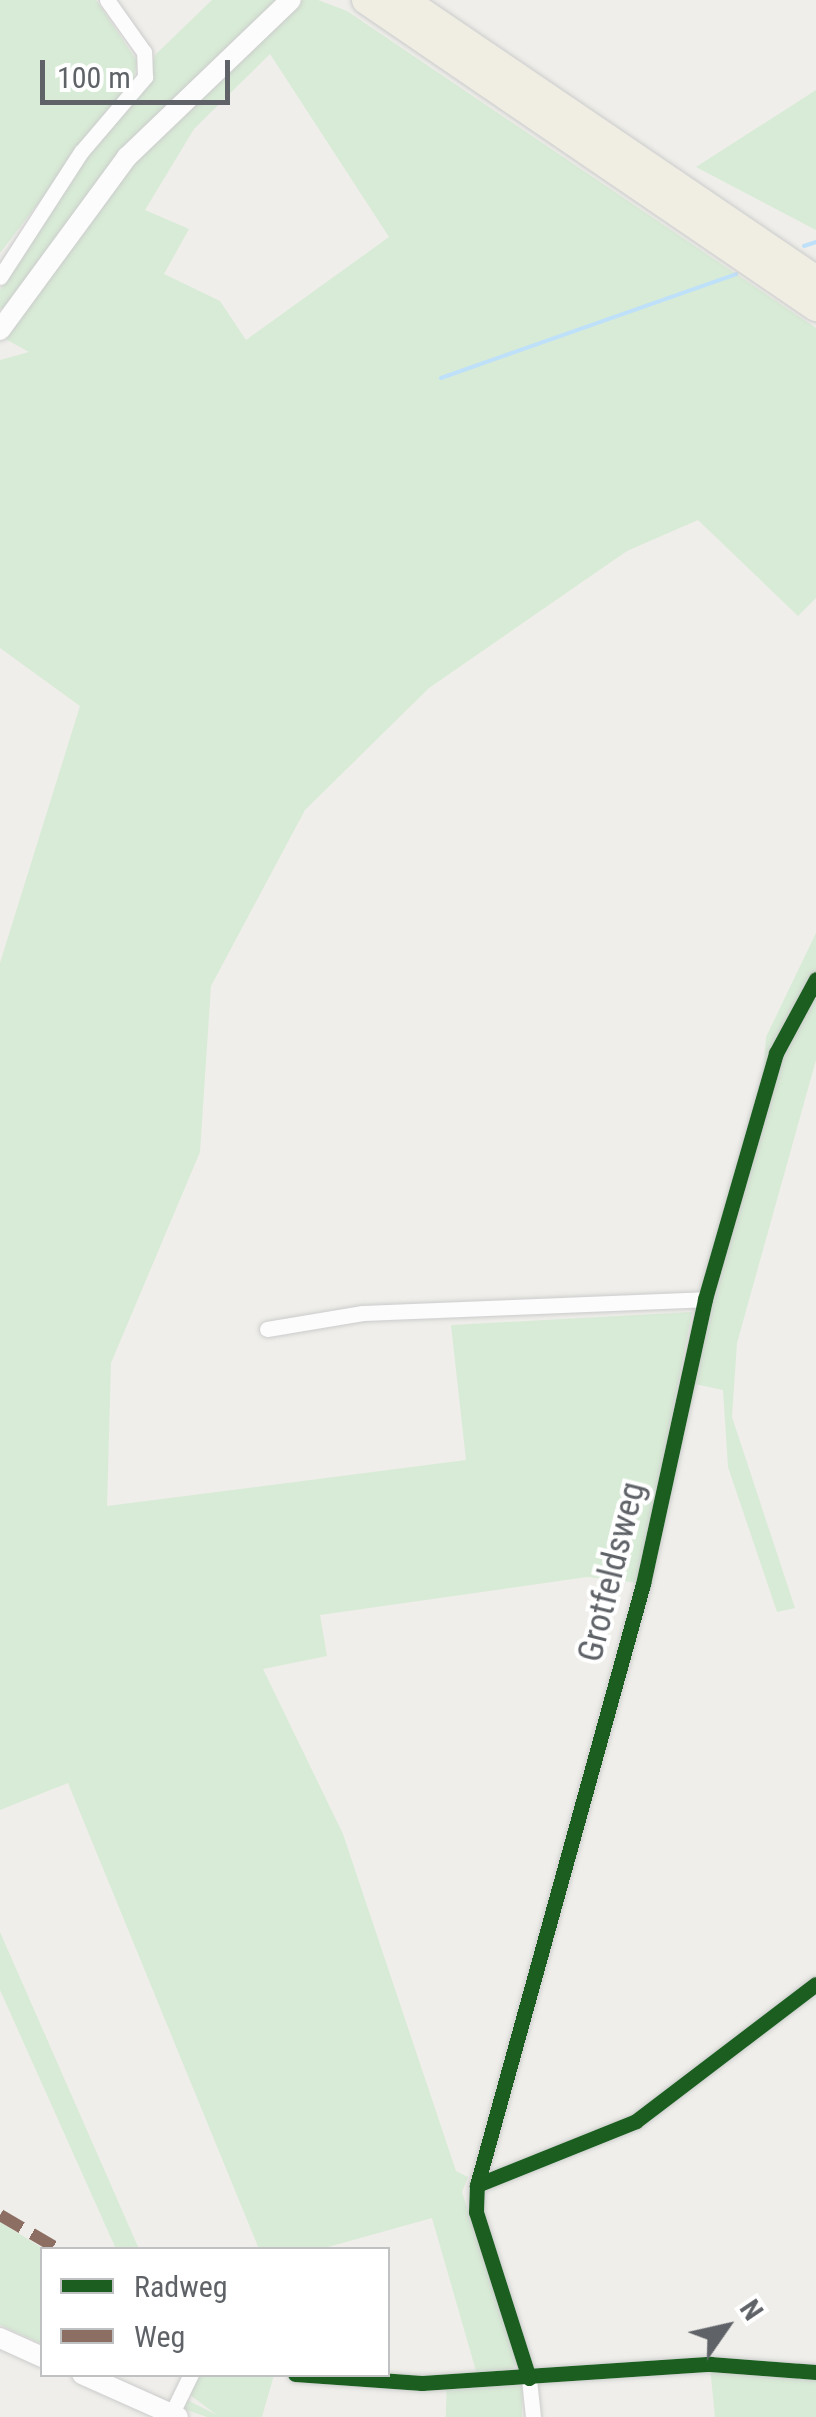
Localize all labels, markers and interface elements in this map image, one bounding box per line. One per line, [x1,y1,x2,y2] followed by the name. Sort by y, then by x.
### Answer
[45,40,235,102] scale bar
[57,60,131,95] text: 100 m
[569,1478,655,1666] street label: Grotfeldsweg
[40,2247,390,2377] legend
[134,2269,228,2304] text: Radweg
[676,2277,776,2377] north arrow
[733,2294,770,2326] text: N
[134,2319,185,2354] text: Weg

